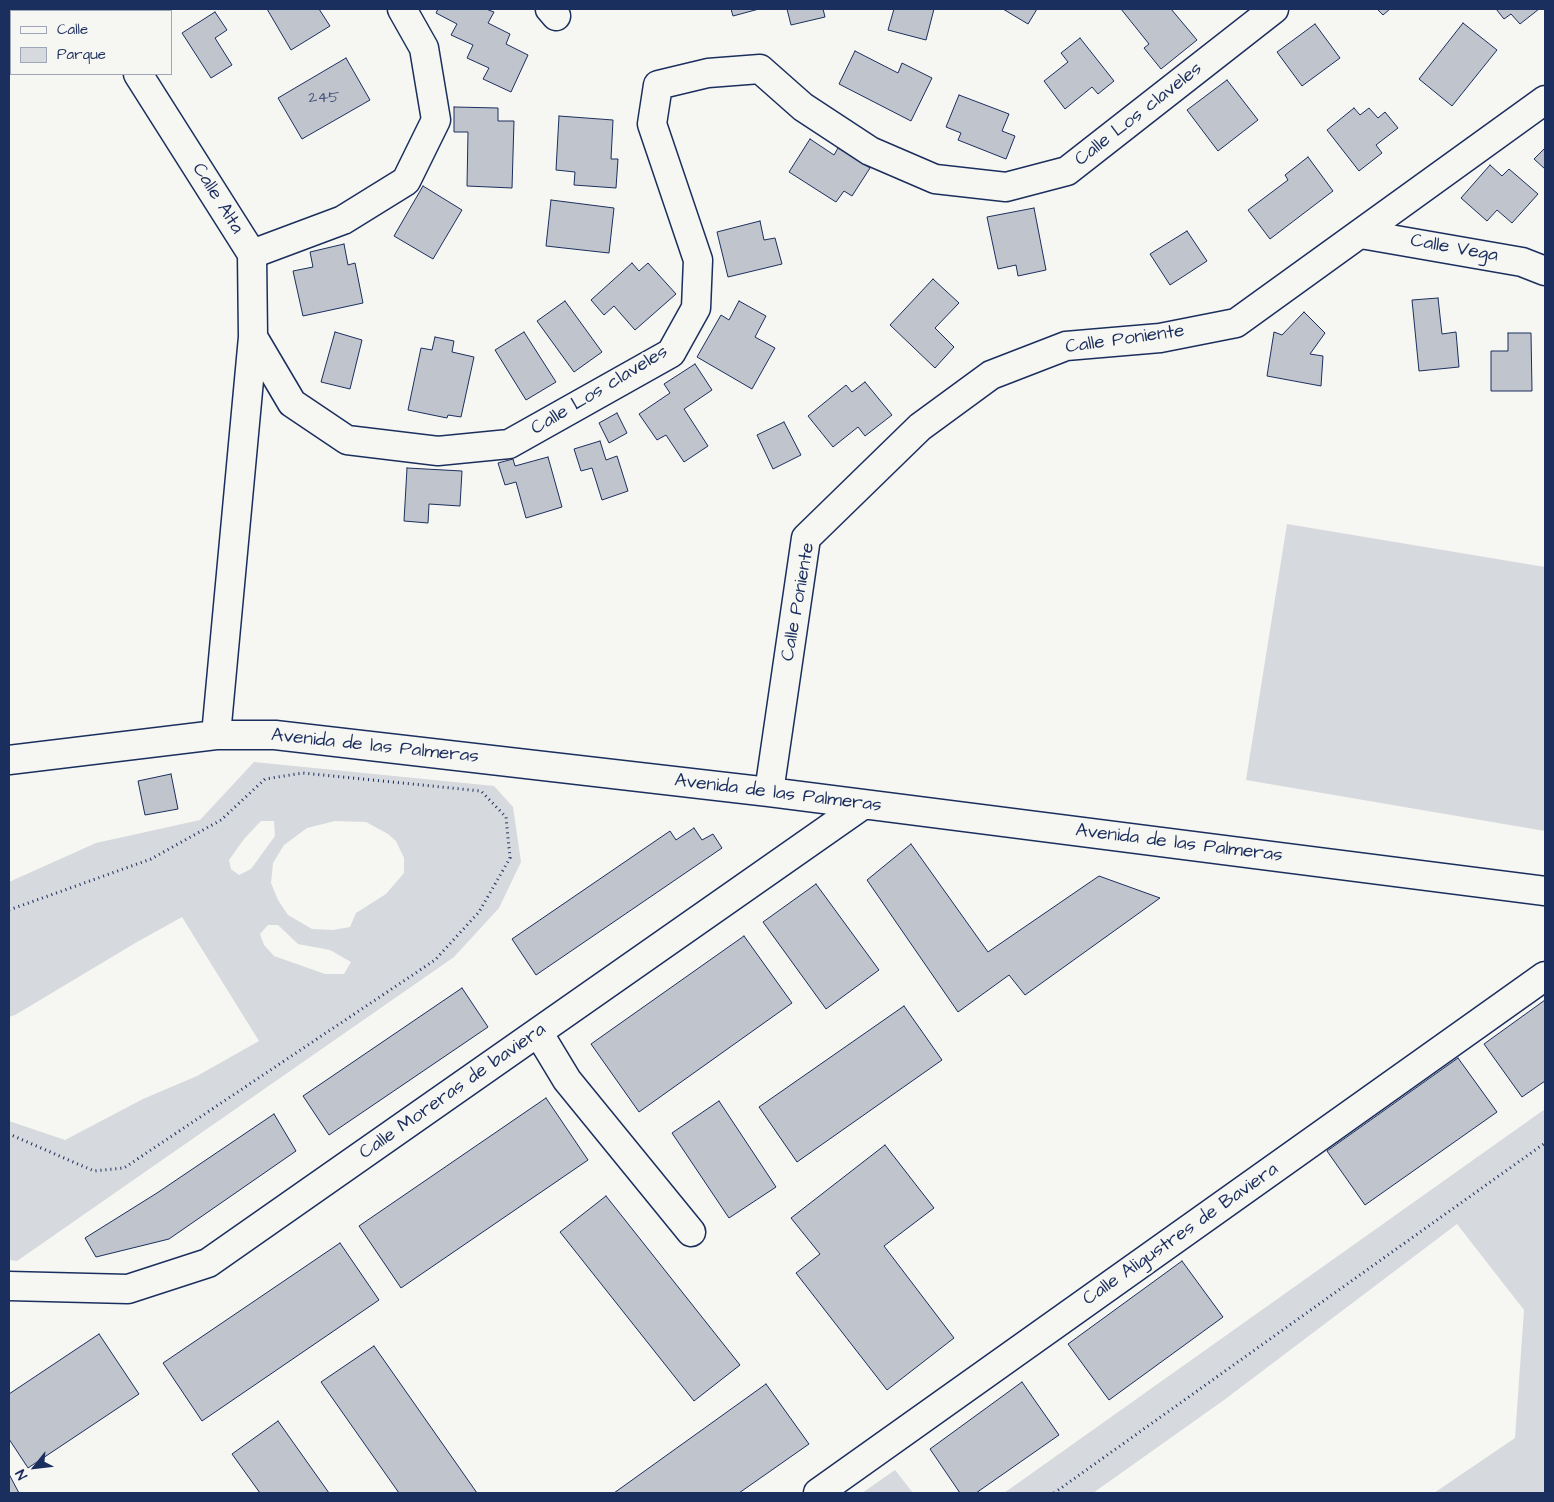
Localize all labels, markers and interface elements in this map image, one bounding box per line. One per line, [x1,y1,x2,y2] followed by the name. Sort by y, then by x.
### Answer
[10,10,172,75] legend
[57,19,88,40] text: Calle
[57,44,106,65] text: Parque
[1071,58,1207,172] street label: Calle Los claveles
[308,89,340,109] house number: 245
[186,159,248,239] street label: Calle Alta
[1408,230,1500,268] street label: Calle Vega
[1064,320,1186,360] street label: Calle Poniente
[527,341,673,441] street label: Calle Los claveles
[777,541,821,663] street label: Calle Poniente
[270,725,480,769] street label: Avenida de las Palmeras
[673,770,883,818] street label: Avenida de las Palmeras
[1074,820,1284,868] street label: Avenida de las Palmeras
[355,1019,551,1165] street label: Calle Moreras de baviera
[1079,1159,1283,1311] street label: Calle Aligustres de Baviera
[10,1442,60,1492] north arrow
[11,1466,33,1483] text: N

